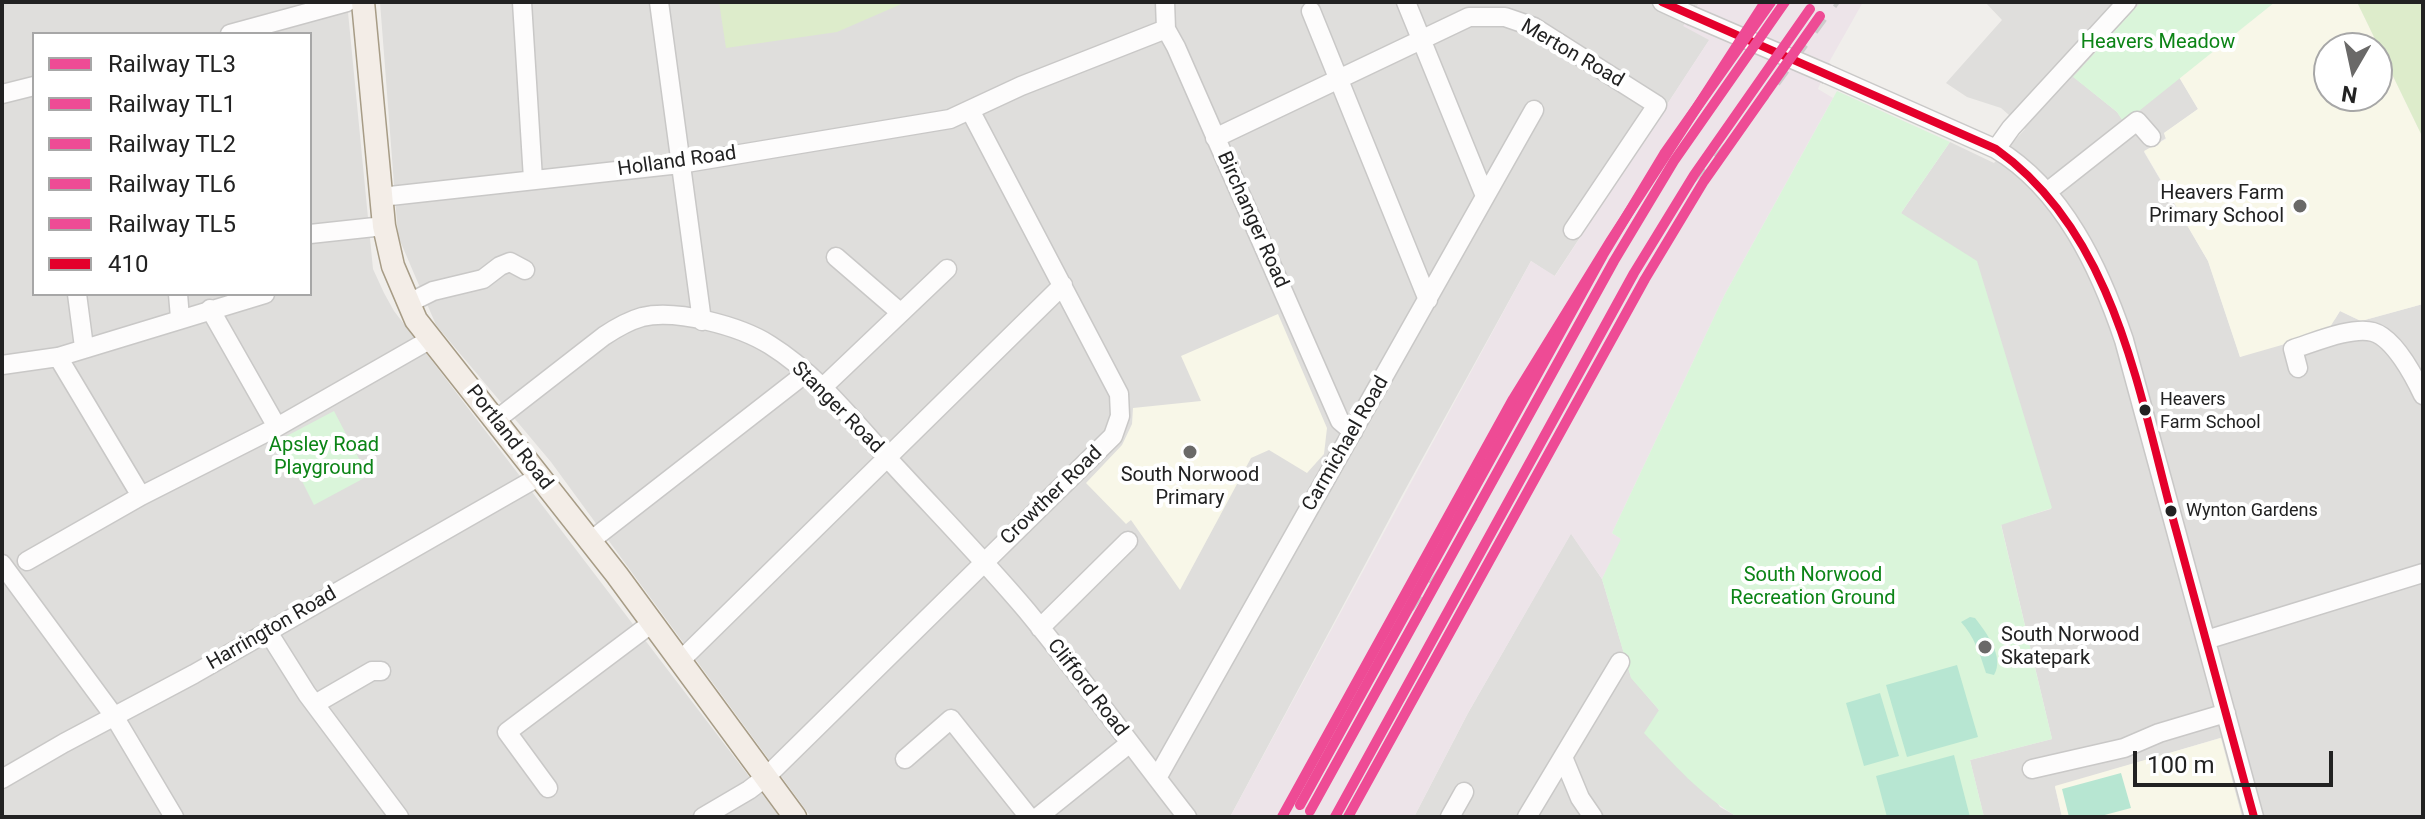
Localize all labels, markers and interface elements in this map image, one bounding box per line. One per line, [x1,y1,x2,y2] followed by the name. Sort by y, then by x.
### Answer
[1516,15,1628,93] street label: Merton Road
[2081,31,2235,55] park label: Heavers Meadow
[32,32,312,296] legend
[2313,32,2393,112] north arrow
[108,50,236,78] text: Railway TL3
[2340,81,2359,108] text: N
[108,90,236,118] text: Railway TL1
[108,130,236,158] text: Railway TL2
[616,142,738,182] street label: Holland Road
[1211,148,1293,292] street label: Birchanger Road
[108,170,236,198] text: Railway TL6
[2149,182,2284,229] place label: Heavers Farm Primary School
[2291,197,2309,215] marker: Heavers Farm Primary School
[108,210,236,238] text: Railway TL5
[108,250,148,278] text: 410
[786,357,888,459] street label: Stanger Road
[1298,372,1394,516] street label: Carmichael Road
[461,381,557,495] street label: Portland Road
[2160,389,2261,432] place label: Heavers Farm School
[2137,402,2153,418] marker: Heavers Farm School
[269,434,379,481] park label: Apsley Road Playground
[996,442,1108,550] street label: Crowther Road
[1181,443,1199,461] marker: South Norwood Primary
[1121,464,1259,511] place label: South Norwood Primary
[2186,500,2318,522] place label: Wynton Gardens
[2163,503,2179,519] marker: Wynton Gardens
[1730,564,1896,611] park label: South Norwood Recreation Ground
[203,582,341,676] street label: Harrington Road
[2001,624,2140,671] place label: South Norwood Skatepark
[1042,635,1132,741] street label: Clifford Road
[1976,638,1994,656] marker: South Norwood Skatepark
[2137,735,2337,785] scale bar
[2147,751,2214,779] text: 100 m

